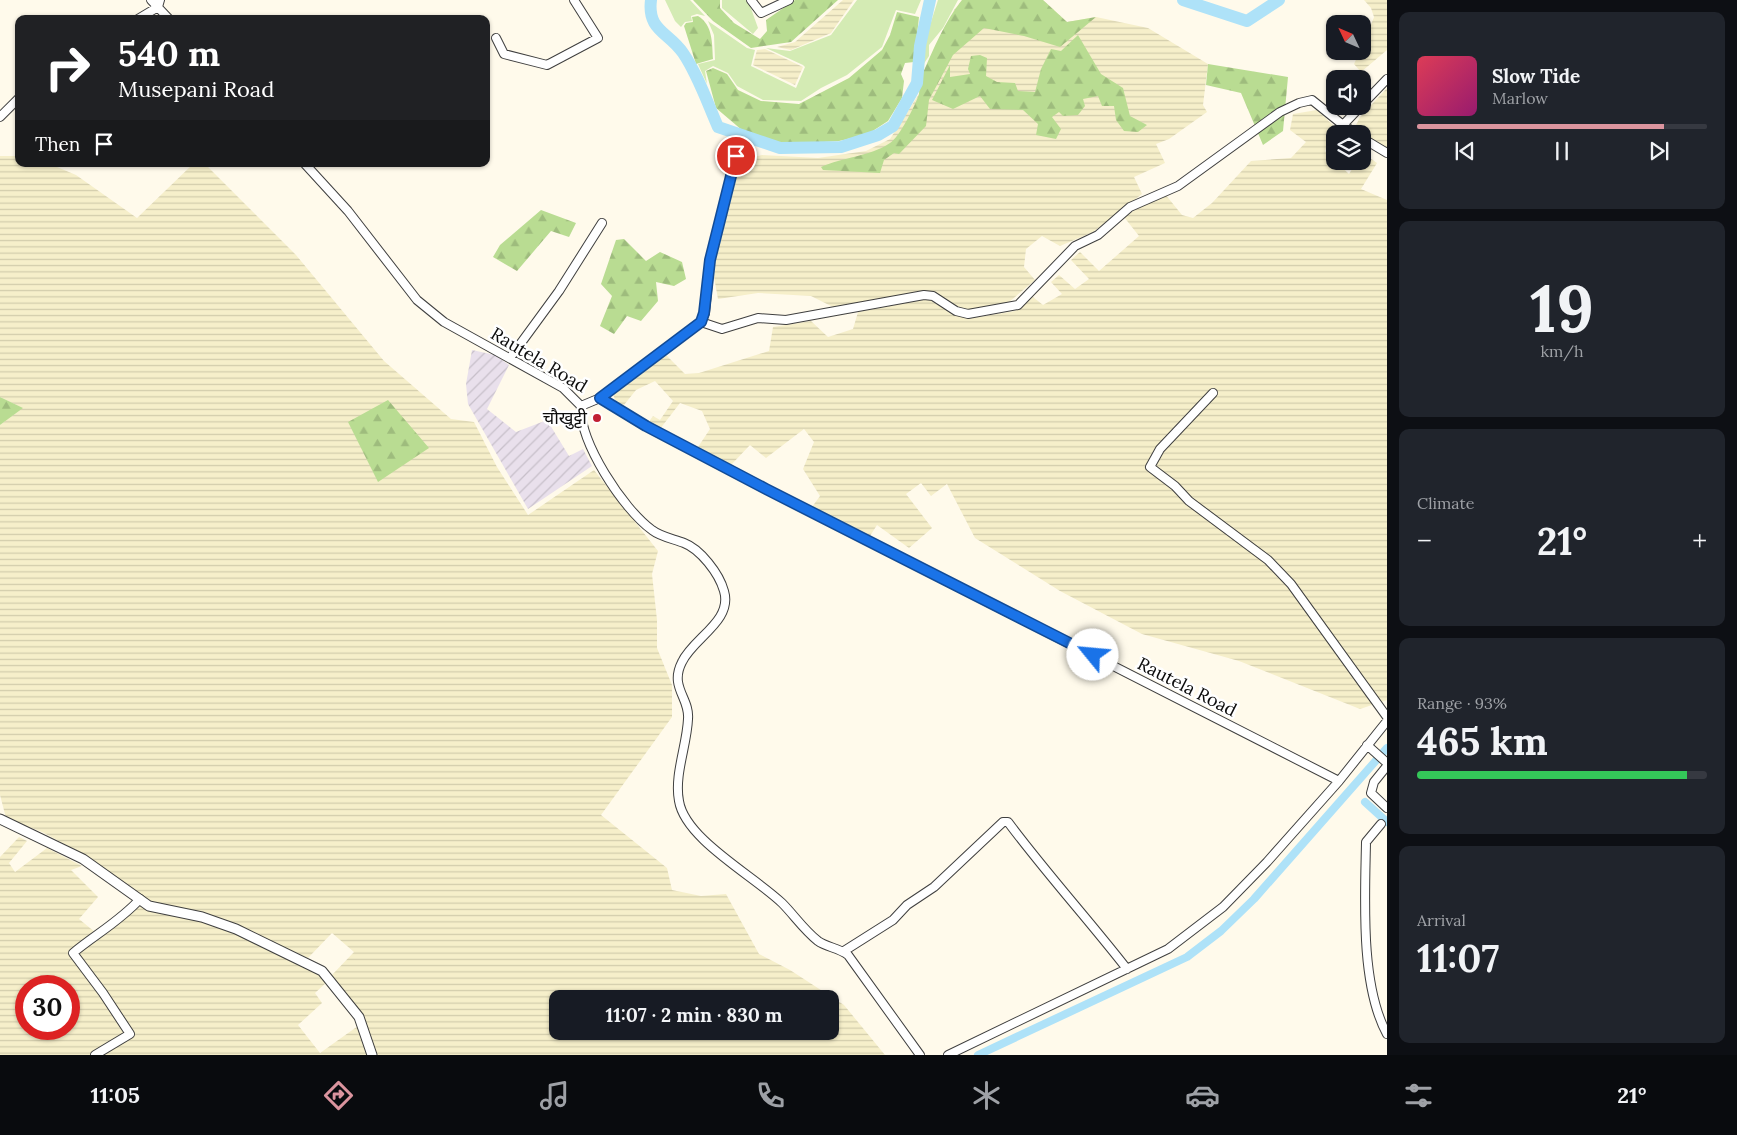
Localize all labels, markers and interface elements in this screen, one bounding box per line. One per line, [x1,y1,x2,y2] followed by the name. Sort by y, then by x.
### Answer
[1326,15,1371,60] north arrow
[1326,15,1371,170] map controls
[118,31,220,76] text: 540 m
[35,35,100,100] icon: right
[1492,64,1580,88] text: Slow Tide
[1326,70,1371,115] button: sound
[118,75,274,103] text: Musepani Road
[1492,88,1548,108] text: Marlow
[1326,125,1371,170] button: layers
[90,130,118,158] icon: arrive
[35,132,80,156] text: Then
[715,135,757,177] pin
[1451,137,1479,165] icon: previous
[1548,137,1576,165] icon: pause
[1645,137,1673,165] icon: next
[722,142,750,170] icon: arrive
[1530,267,1594,350] text: 19
[487,322,592,398] street label: Rautela Road
[1540,341,1584,361] text: km/h
[543,406,587,430] place label: चौखुट्टी
[591,412,603,424] marker: चौखुट्टी
[1417,493,1474,513] text: Climate
[1537,517,1587,565] text: 21°
[1417,523,1432,559] text: −
[1692,523,1707,559] text: +
[1066,628,1118,680] position arrow
[1134,652,1241,722] street label: Rautela Road
[1417,693,1507,713] text: Range · 93%
[1417,717,1548,765] text: 465 km
[1417,910,1466,930] text: Arrival
[1417,934,1499,982] text: 11:07
[15,975,80,1040] speed limit sign: 30
[606,1003,782,1027] text: 11:07 · 2 min · 830 m
[321,1078,356,1113] icon: directions
[537,1078,572,1113] icon: music
[753,1078,788,1113] icon: phone
[969,1078,1004,1113] icon: climate
[1185,1078,1220,1113] icon: car
[1401,1078,1436,1113] icon: filters
[91,1081,140,1109] text: 11:05
[1617,1081,1646,1109] text: 21°

